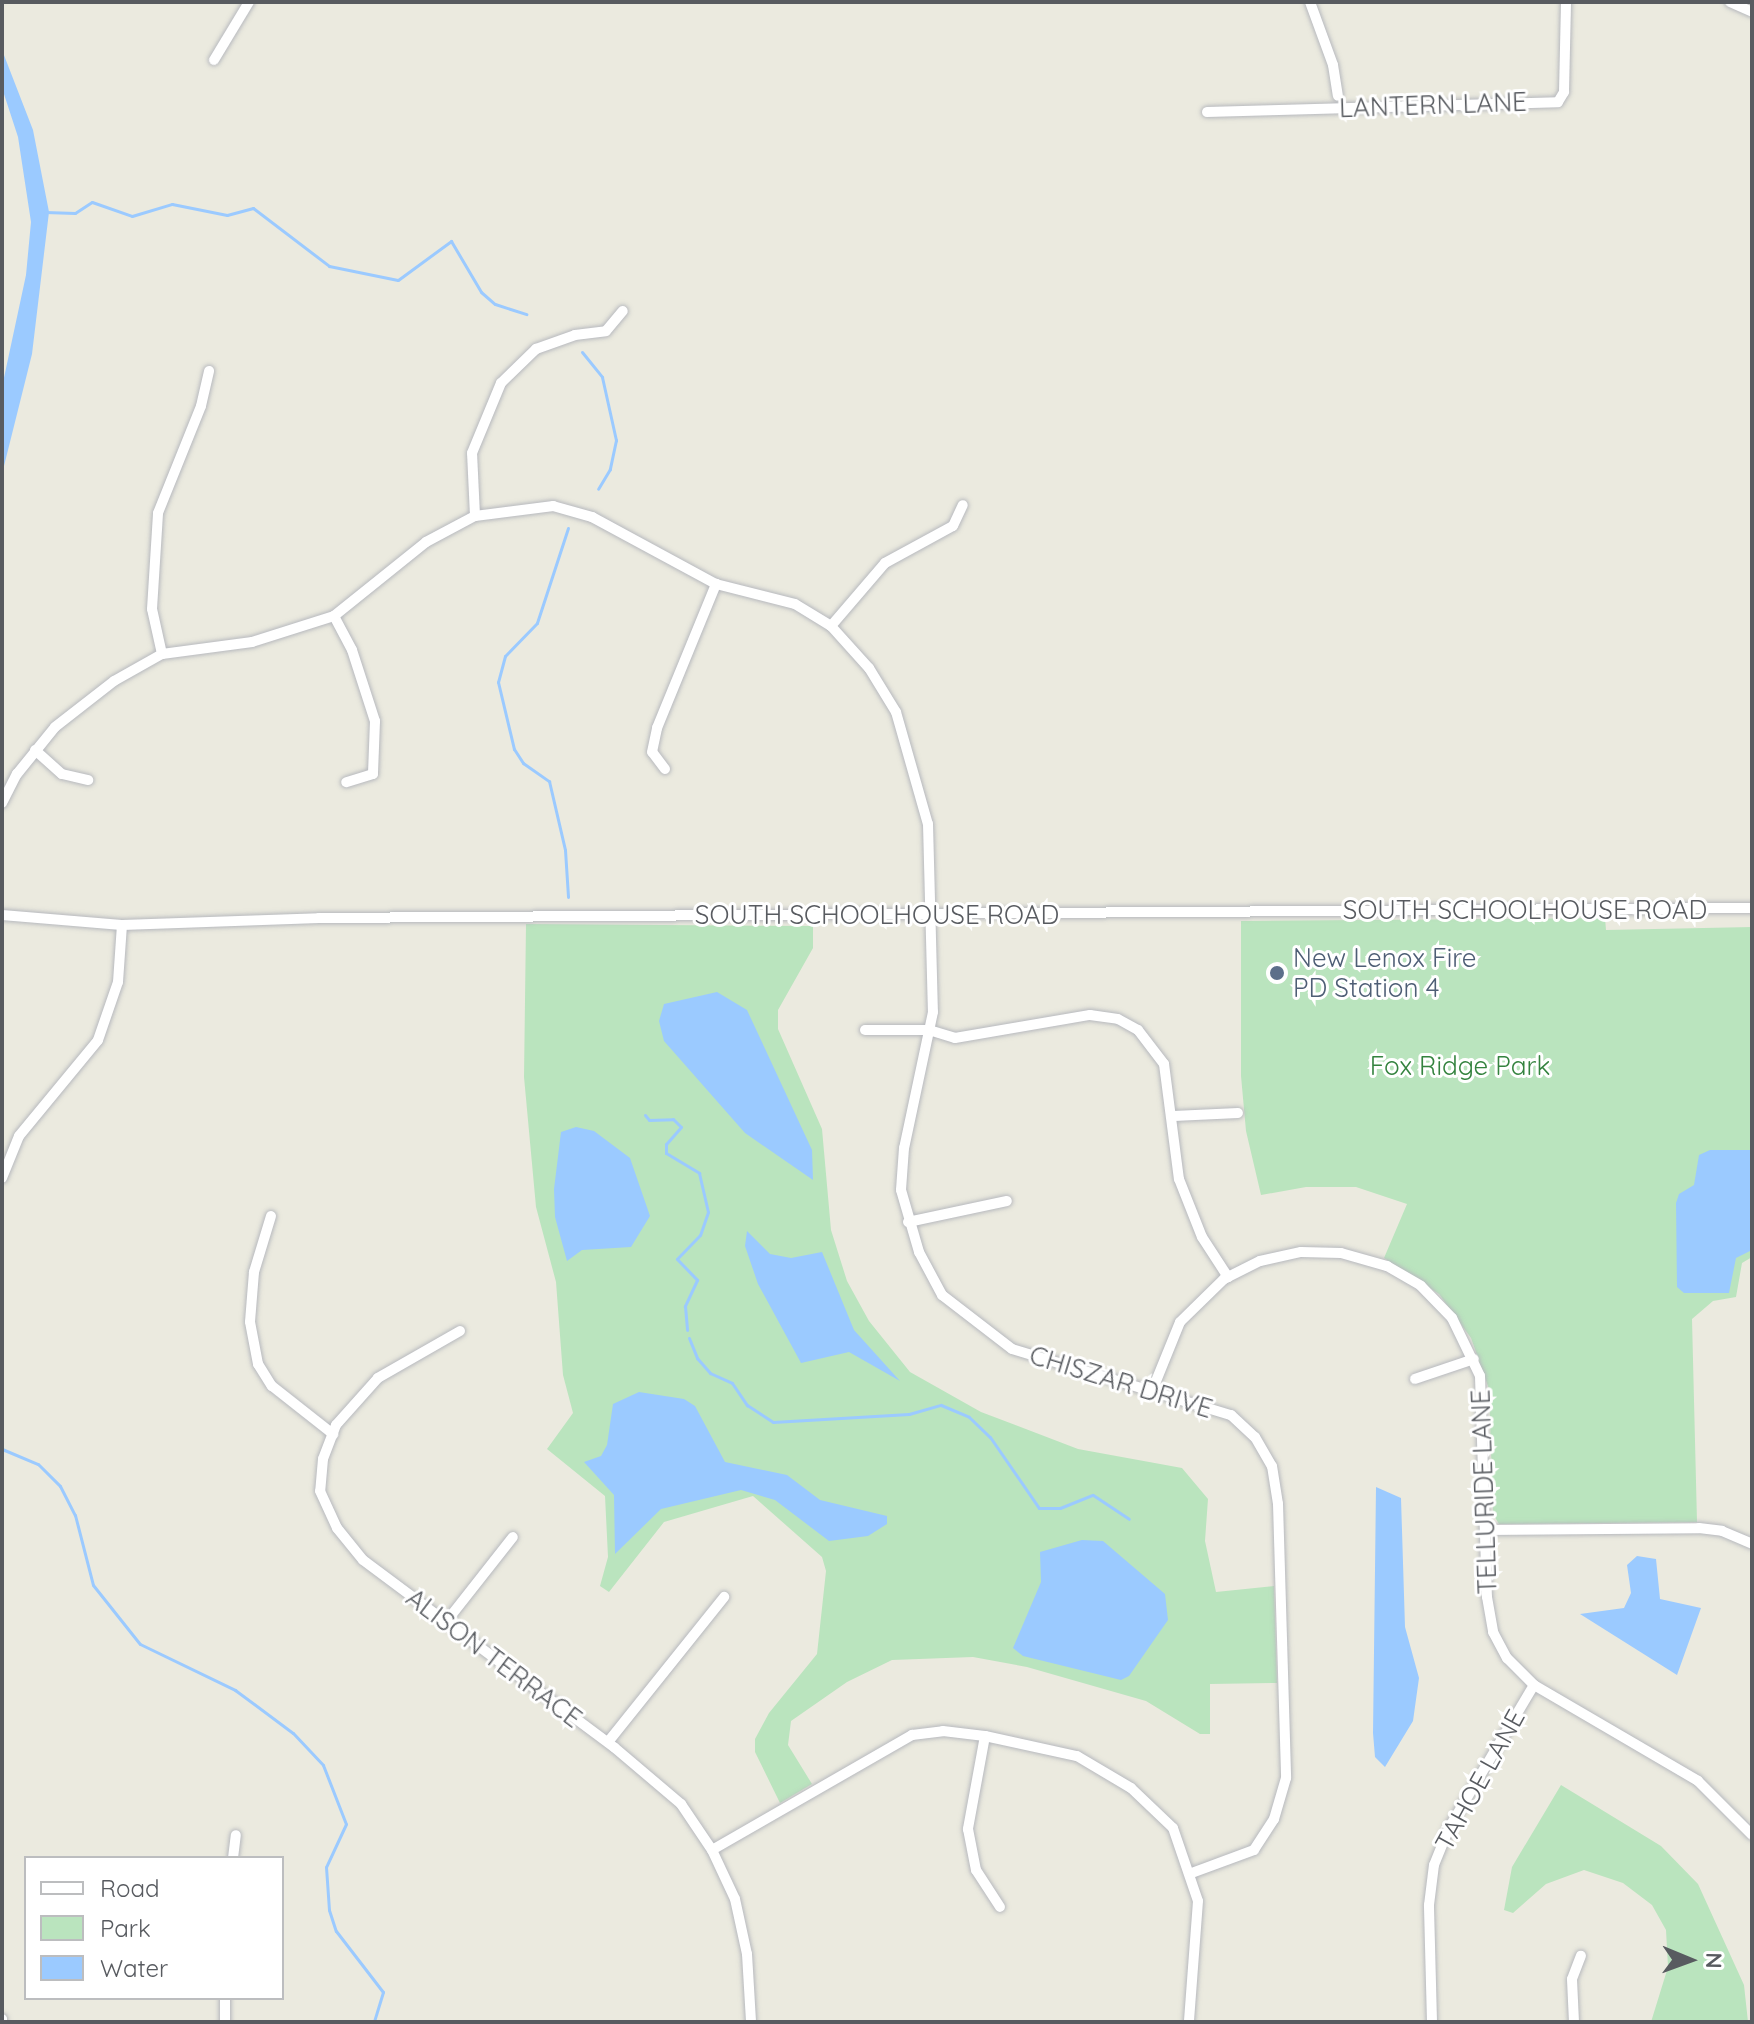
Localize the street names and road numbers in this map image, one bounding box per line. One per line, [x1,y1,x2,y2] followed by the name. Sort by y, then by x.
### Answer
[1339,86,1527,124] street label: LANTERN LANE
[1343,894,1707,926] street label: SOUTH SCHOOLHOUSE ROAD
[695,899,1059,931] street label: SOUTH SCHOOLHOUSE ROAD
[1026,1339,1216,1425] street label: CHISZAR DRIVE
[1465,1389,1503,1595] street label: TELLURIDE LANE
[400,1582,588,1734] street label: ALISON TERRACE
[1429,1704,1531,1856] street label: TAHOE LANE

